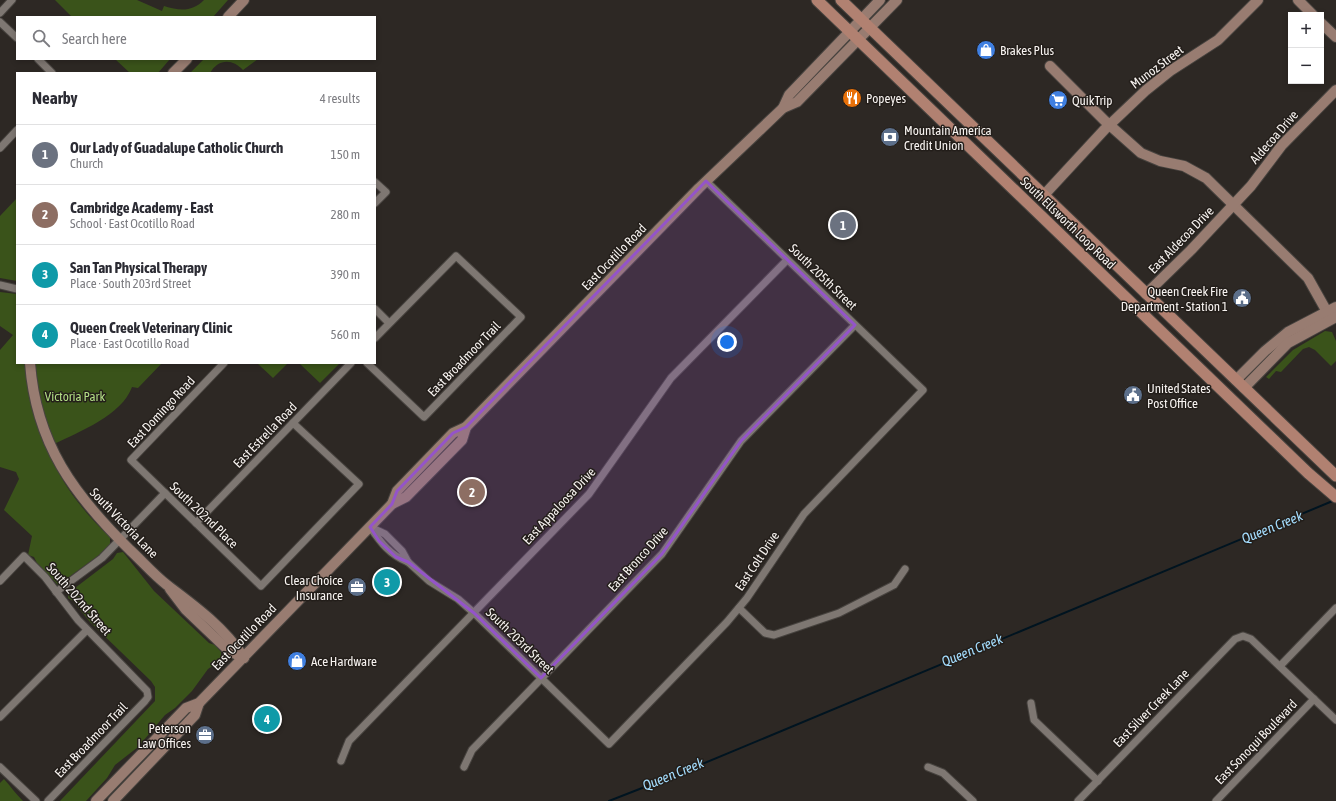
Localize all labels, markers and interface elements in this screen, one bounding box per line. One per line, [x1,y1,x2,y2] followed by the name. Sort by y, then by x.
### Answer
[1288,12,1324,84] map controls
[1288,12,1324,48] button: +
[16,16,376,60] search box
[30,27,52,49] icon: search
[62,30,127,47] text: Search here
[975,39,997,61] shop icon: Brakes Plus
[1128,42,1187,92] street label: Munoz Street
[1000,43,1055,58] place label: Brakes Plus
[1288,48,1324,84] button: −
[841,87,863,109] restaurant icon: Popeyes
[32,88,78,108] text: Nearby
[1047,89,1069,111] supermarket icon: QuikTrip
[320,91,360,106] text: 4 results
[866,91,906,106] place label: Popeyes
[1072,93,1113,108] place label: QuikTrip
[1247,107,1301,167] street label: Aldecoa Drive
[904,123,992,153] place label: Mountain America Credit Union
[879,126,901,148] bank icon: Mountain America Credit Union
[70,139,283,156] text: Our Lady of Guadalupe Catholic Church
[42,147,48,162] text: 1
[331,147,360,162] text: 150 m
[70,156,103,171] text: Church
[1017,174,1119,272] street label: South Ellsworth Loop Road
[70,199,213,216] text: Cambridge Academy - East
[1145,203,1217,277] street label: East Aldecoa Drive
[42,207,48,222] text: 2
[331,207,360,222] text: 280 m
[830,210,856,240] pin: 1
[70,216,195,231] text: School · East Ocotillo Road
[579,221,649,293] street label: East Ocotillo Road
[786,241,860,313] street label: South 205th Street
[70,259,207,276] text: San Tan Physical Therapy
[42,267,48,282] text: 3
[331,267,360,282] text: 390 m
[70,276,191,291] text: Place · South 203rd Street
[1121,284,1228,314] place label: Queen Creek Fire Department - Station 1
[1231,287,1253,309] public building icon: Queen Creek Fire Department - Station 1
[424,318,504,400] street label: East Broadmoor Trail
[70,319,232,336] text: Queen Creek Veterinary Clinic
[42,327,48,342] text: 4
[331,327,360,342] text: 560 m
[717,332,737,352] your location
[70,336,189,351] text: Place · East Ocotillo Road
[124,373,198,451] street label: East Domingo Road
[1147,381,1211,411] place label: United States Post Office
[1122,384,1144,406] public building icon: United States Post Office
[45,389,105,404] park label: Victoria Park
[230,399,300,471] street label: East Estrella Road
[520,464,599,548] street label: East Appaloosa Drive
[459,477,485,507] pin: 2
[167,479,241,551] street label: South 202nd Place
[87,485,161,561] street label: South Victoria Lane
[1239,507,1306,547] water label: Queen Creek
[605,523,671,595] street label: East Bronco Drive
[732,529,782,593] street label: East Colt Drive
[44,560,115,638] street label: South 202nd Street
[374,567,400,597] pin: 3
[284,573,343,603] place label: Clear Choice Insurance
[346,576,368,598] office icon: Clear Choice Insurance
[209,601,279,673] street label: East Ocotillo Road
[483,605,557,677] street label: South 203rd Street
[939,630,1006,670] water label: Queen Creek
[286,650,308,672] shop icon: Ace Hardware
[311,654,377,669] place label: Ace Hardware
[1110,666,1192,750] street label: East Silver Creek Lane
[1212,697,1300,787] street label: East Sonoqui Boulevard
[51,699,131,781] street label: East Broadmoor Trail
[254,704,280,734] pin: 4
[137,721,191,751] place label: Peterson Law Offices
[194,724,216,746] office icon: Peterson Law Offices
[640,754,707,794] water label: Queen Creek

